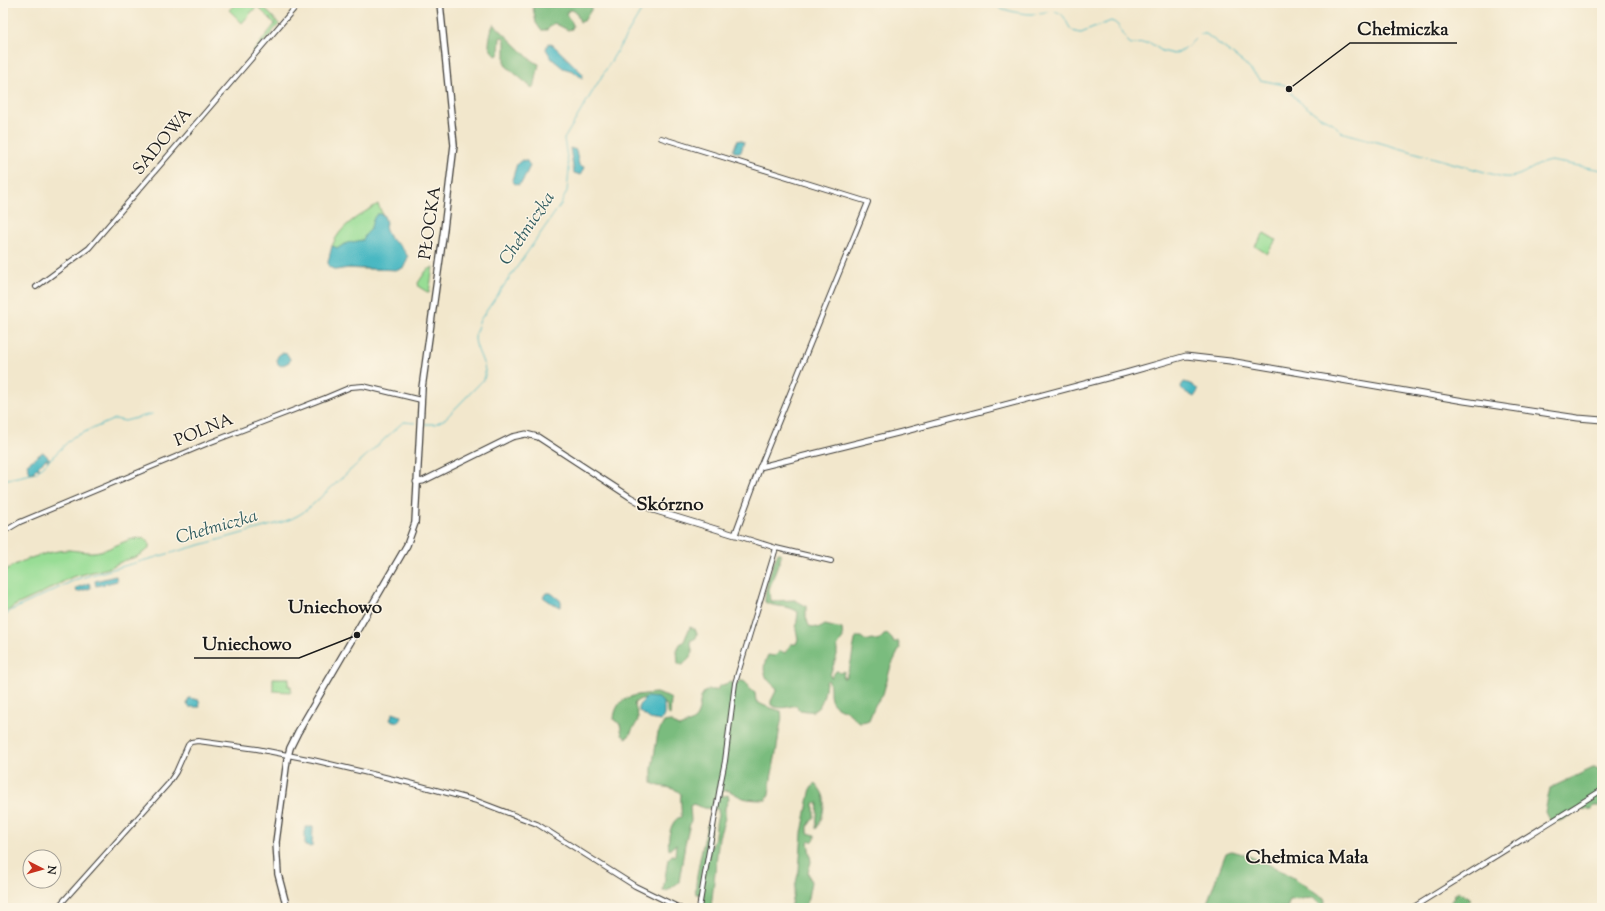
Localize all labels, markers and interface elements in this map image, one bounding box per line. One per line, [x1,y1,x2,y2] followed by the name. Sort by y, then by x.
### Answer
[1350,13,1457,43] callout: Chełmiczka
[1357,18,1449,44] text: Chełmiczka
[128,103,198,181] street label: SADOWA
[414,184,448,261] street label: PŁOCKA
[494,187,562,271] water label: Chełmiczka
[171,408,237,454] street label: POLNA
[636,492,704,519] district label: Skórzno
[173,504,261,552] water label: Chełmiczka
[288,595,383,622] district label: Uniechowo
[194,628,299,658] callout: Uniechowo
[202,633,292,659] text: Uniechowo
[1245,845,1369,872] district label: Chełmica Mała
[22,849,62,889] north arrow
[43,864,59,875] text: N

